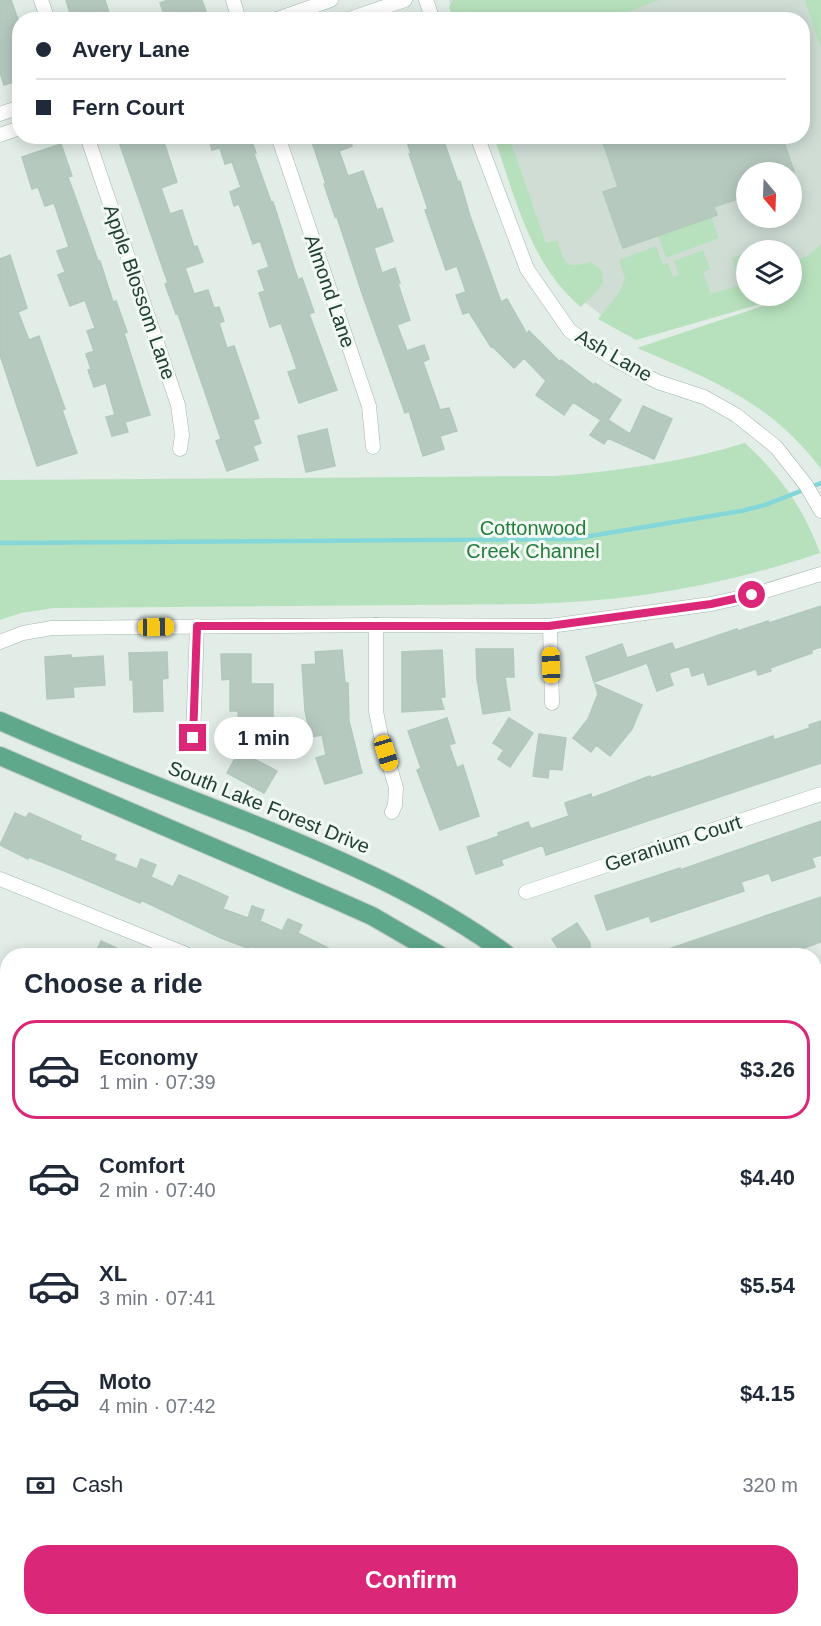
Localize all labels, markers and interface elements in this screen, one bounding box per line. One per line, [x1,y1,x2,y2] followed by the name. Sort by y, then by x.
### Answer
[72,37,190,62] text: Avery Lane
[72,95,184,120] text: Fern Court
[736,162,802,228] north arrow
[736,162,802,306] map controls
[100,202,180,382] street label: Apple Blossom Lane
[300,232,360,350] street label: Almond Lane
[736,240,802,306] button: layers
[572,324,656,386] street label: Ash Lane
[466,517,600,562] park label: Cottonwood Creek Channel
[738,581,765,608] route start
[138,618,174,636] car
[541,647,561,683] car
[214,717,313,759] callout: 1 min
[179,724,206,751] route end
[237,727,290,749] text: 1 min
[372,733,400,773] car
[165,756,373,858] street label: South Lake Forest Drive
[602,810,744,875] street label: Geranium Court
[24,969,203,999] text: Choose a ride
[27,1043,81,1097] icon: car
[99,1045,198,1070] text: Economy
[740,1057,795,1082] text: $3.26
[99,1071,216,1093] text: 1 min · 07:39
[27,1151,81,1205] icon: car
[99,1153,185,1178] text: Comfort
[740,1165,795,1190] text: $4.40
[99,1179,216,1201] text: 2 min · 07:40
[27,1259,81,1313] icon: car
[99,1261,127,1286] text: XL
[740,1273,795,1298] text: $5.54
[99,1287,216,1309] text: 3 min · 07:41
[27,1367,81,1421] icon: car
[99,1369,152,1394] text: Moto
[740,1381,795,1406] text: $4.15
[99,1395,216,1417] text: 4 min · 07:42
[24,1469,57,1502] icon: cash
[72,1472,123,1497] text: Cash
[742,1474,798,1496] text: 320 m
[24,1545,798,1614] button: Confirm

